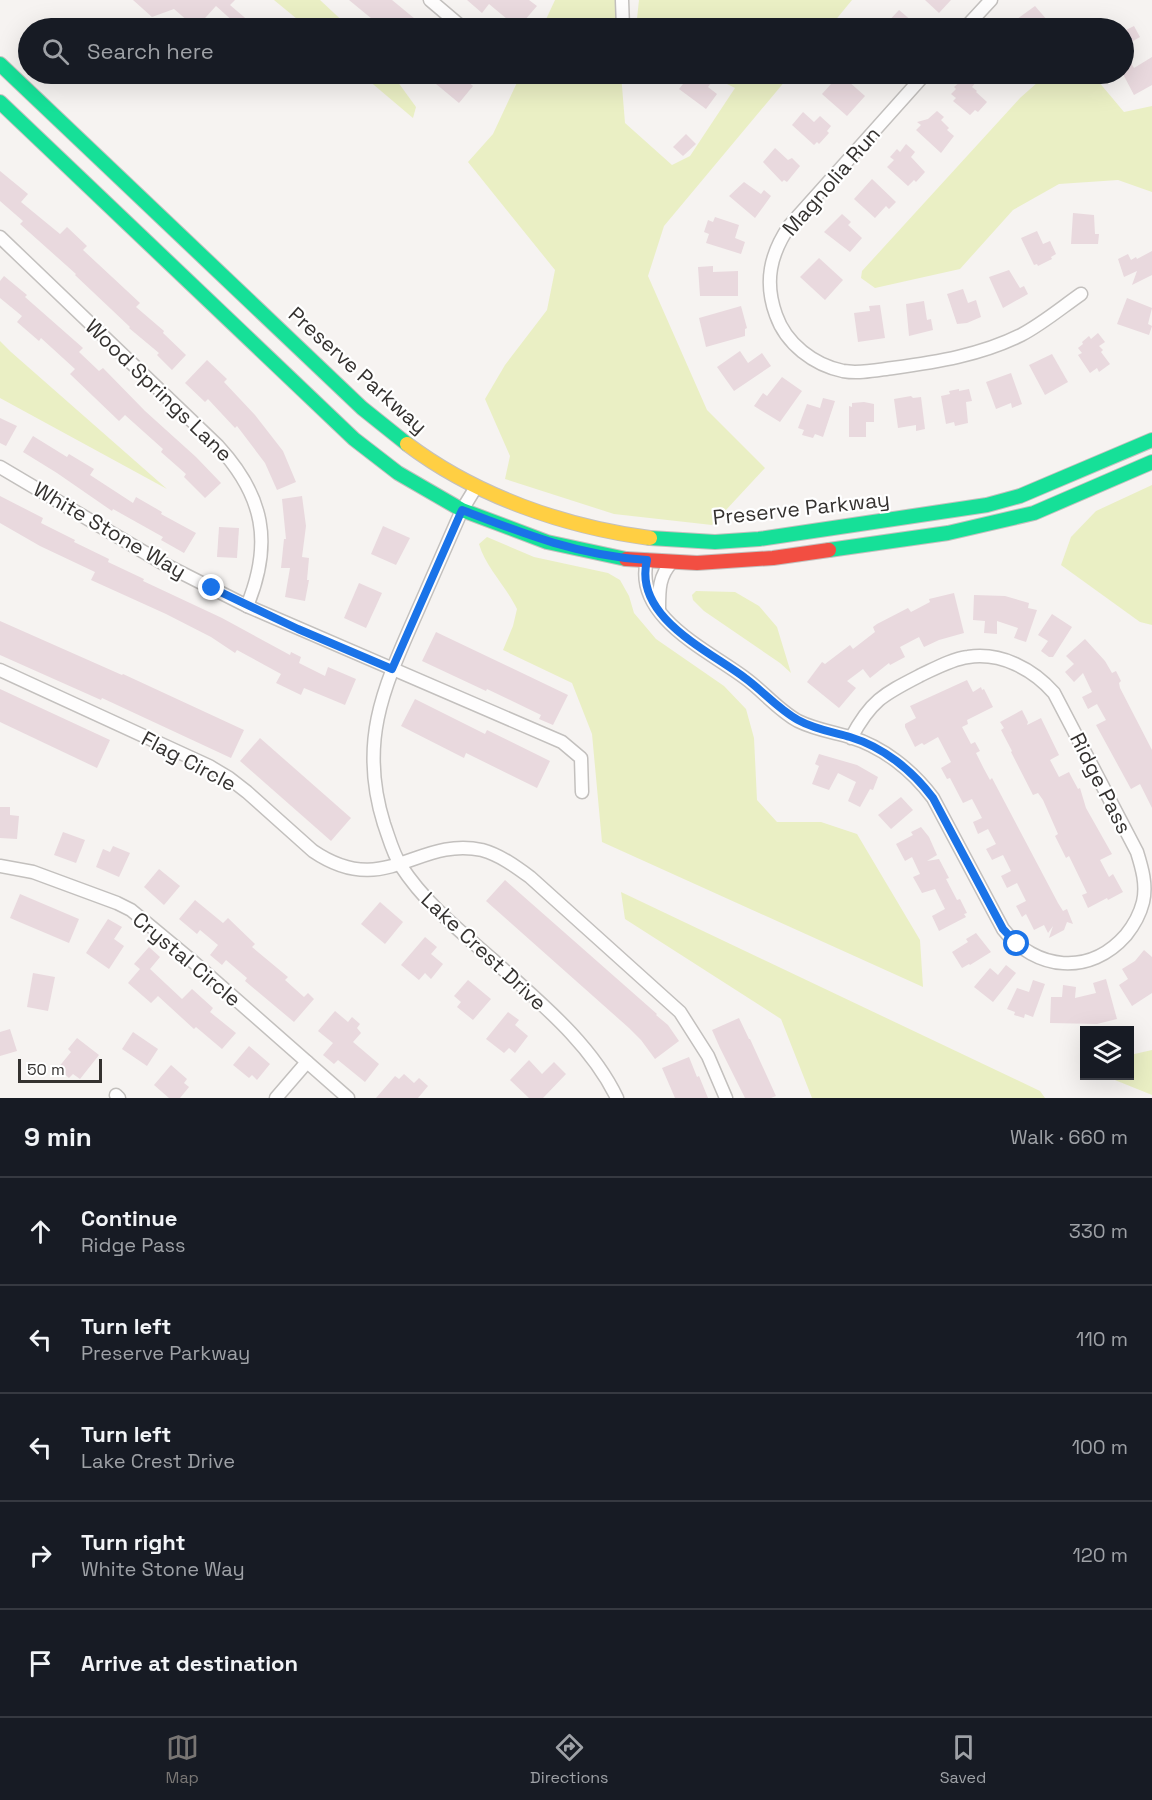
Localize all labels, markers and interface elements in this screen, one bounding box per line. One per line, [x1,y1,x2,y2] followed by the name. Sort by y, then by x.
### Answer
[18,18,1134,84] search box
[39,35,72,68] icon: search
[87,37,214,65] text: Search here
[776,121,886,241] street label: Magnolia Run
[283,301,433,439] street label: Preserve Parkway
[80,313,238,467] street label: Wood Springs Lane
[29,475,191,585] street label: White Stone Way
[711,485,891,531] street label: Preserve Parkway
[198,574,224,600] route end
[137,725,241,797] street label: Flag Circle
[1064,728,1138,838] street label: Ridge Pass
[416,886,552,1016] street label: Lake Crest Drive
[127,906,247,1012] street label: Crystal Circle
[1003,930,1029,956] route start
[1080,1026,1134,1080] map controls
[1080,1026,1134,1080] button: layers
[18,1056,102,1084] scale bar
[27,1059,65,1080] text: 50 m
[24,1120,92,1154] text: 9 min
[1010,1124,1128,1150] text: Walk · 660 m
[81,1204,177,1232] text: Continue
[24,1215,57,1248] icon: ahead
[1069,1218,1128,1244] text: 330 m
[81,1232,186,1258] text: Ridge Pass
[81,1312,171,1340] text: Turn left
[24,1323,57,1356] icon: left
[1076,1326,1128,1352] text: 110 m
[81,1340,250,1366] text: Preserve Parkway
[81,1420,171,1448] text: Turn left
[24,1431,57,1464] icon: left
[1072,1434,1128,1460] text: 100 m
[81,1448,235,1474] text: Lake Crest Drive
[81,1528,186,1556] text: Turn right
[24,1539,57,1572] icon: right
[1072,1542,1128,1568] text: 120 m
[81,1556,245,1582] text: White Stone Way
[24,1647,57,1680] icon: arrive
[81,1649,298,1677] text: Arrive at destination
[166,1731,199,1788] tab: Map
[530,1731,609,1788] tab: Directions
[940,1731,986,1788] tab: Saved

